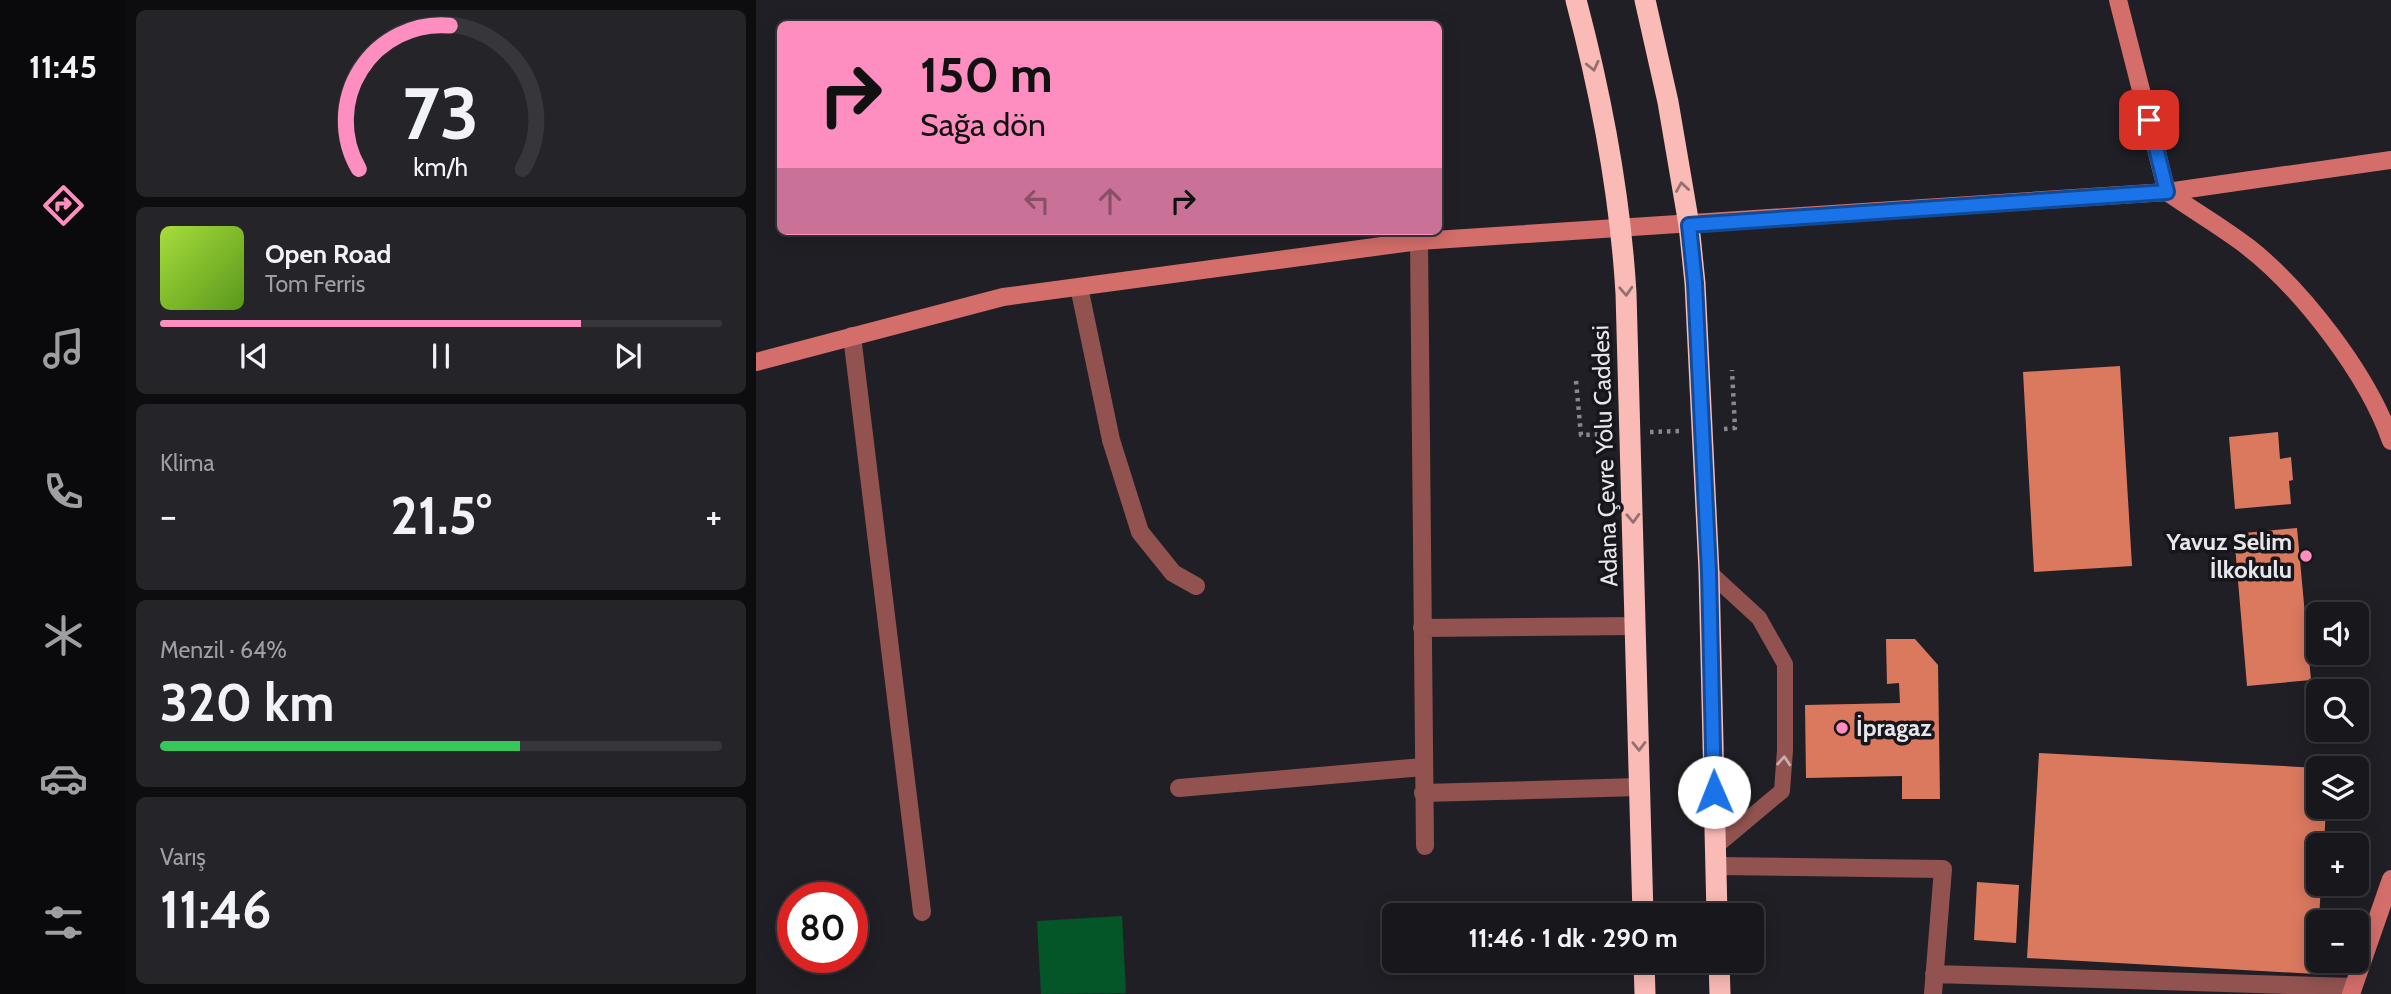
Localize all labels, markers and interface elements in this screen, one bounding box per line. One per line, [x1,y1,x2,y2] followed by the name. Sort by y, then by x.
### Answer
[920,45,1053,104] text: 150 m
[29,47,97,86] text: 11:45
[805,49,896,140] icon: right
[1584,60,1599,72] one-way arrow
[403,70,479,158] text: 73
[2119,90,2179,150] pin
[2130,101,2168,139] icon: arrive
[920,105,1046,144] text: Sağa dön
[414,152,468,182] text: km/h
[39,181,88,230] icon: directions
[1675,181,1690,193] one-way arrow
[1018,182,1056,220] icon: left
[1091,182,1129,220] icon: ahead
[1164,182,1202,220] icon: right
[265,238,391,270] text: Open Road
[265,270,365,298] text: Tom Ferris
[1618,286,1633,297] one-way arrow
[39,324,88,373] icon: music
[1585,325,1624,587] street label: Adana Çevre Yolu Caddesi
[235,337,273,375] icon: previous
[422,337,460,375] icon: pause
[609,337,647,375] icon: next
[160,449,215,477] text: Klima
[39,467,88,516] icon: phone
[390,484,492,547] text: 21.5°
[160,492,177,539] text: −
[705,492,722,539] text: +
[1625,513,1640,524] one-way arrow
[2165,527,2292,584] place label: Yavuz Selim İlkokulu
[2298,548,2314,564] marker: Yavuz Selim İlkokulu
[2306,602,2369,973] map controls
[2306,602,2369,665] button: sound
[39,611,88,660] icon: climate
[160,636,287,664] text: Menzil · 64%
[160,671,334,734] text: 320 km
[2306,679,2369,742] button: search
[1856,713,1932,742] place label: İpragaz
[1834,720,1850,736] marker: İpragaz
[1631,740,1646,751] one-way arrow
[39,754,88,803] icon: car
[1677,755,1751,829] position arrow
[1776,755,1791,766] one-way arrow
[2306,756,2369,819] button: layers
[2306,833,2369,896] button: +
[160,843,206,871] text: Varış
[160,878,271,941] text: 11:46
[777,882,868,973] speed limit sign: 80
[39,898,88,947] icon: filters
[2306,910,2369,973] button: −
[1468,922,1678,954] text: 11:46 · 1 dk · 290 m

